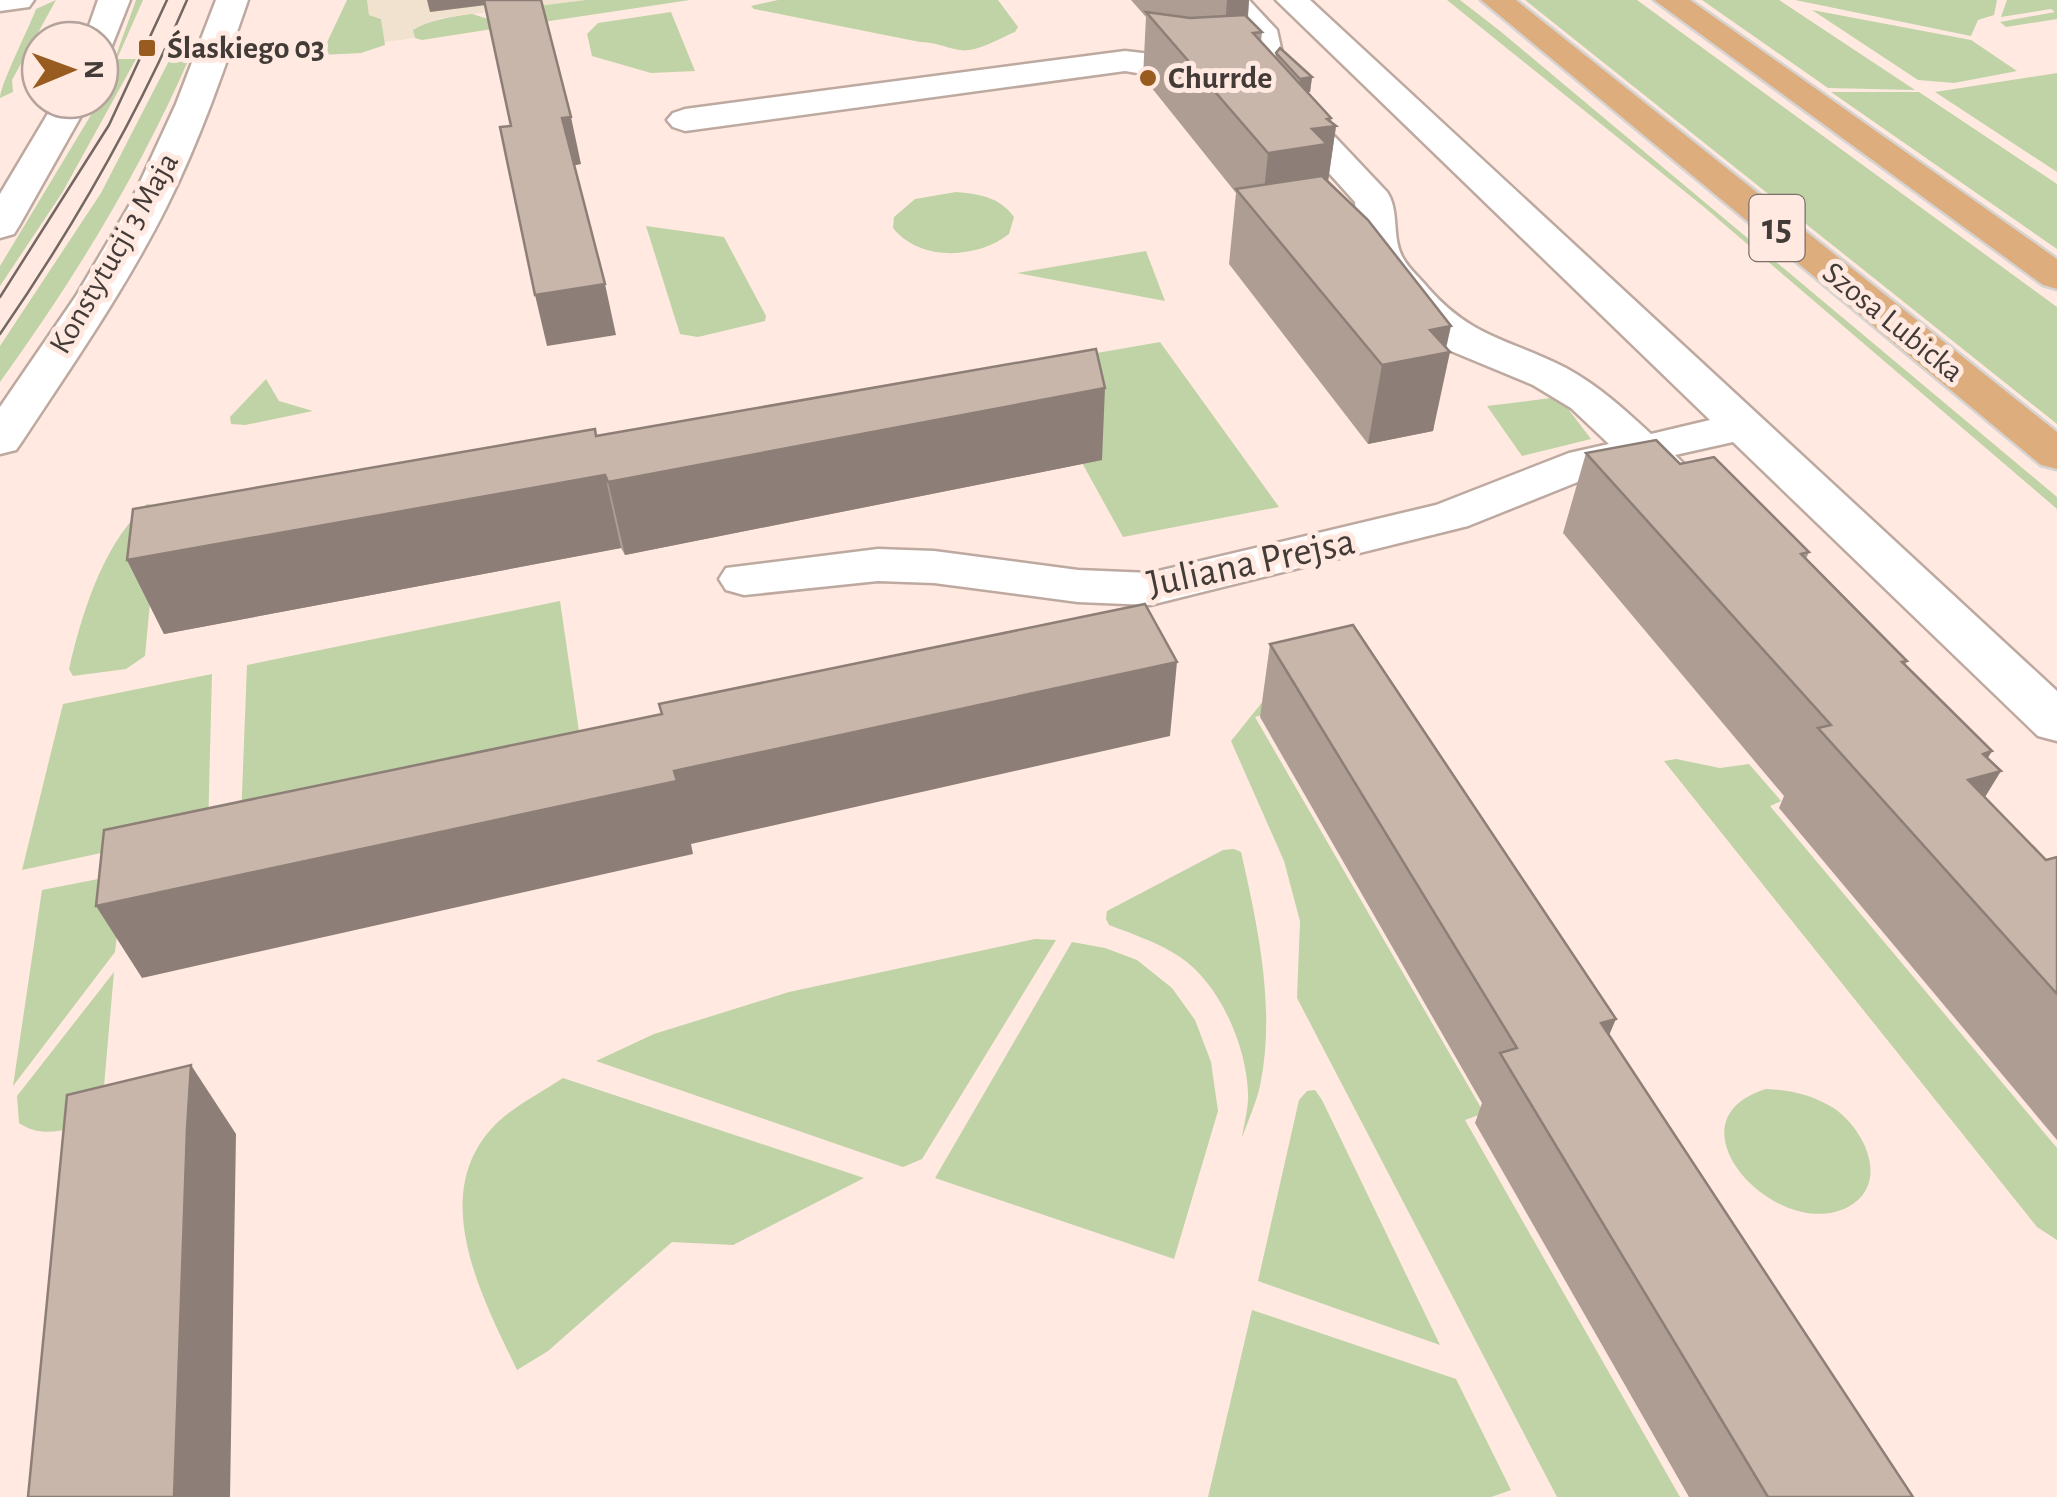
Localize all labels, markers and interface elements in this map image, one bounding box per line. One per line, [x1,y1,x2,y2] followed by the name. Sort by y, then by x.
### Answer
[20,20,120,120] north arrow
[167,30,325,64] place label: Ślaskiego 03
[136,37,158,59] marker: Ślaskiego 03
[79,60,107,80] text: N
[1168,62,1272,94] place label: Churrde
[1137,67,1159,89] marker: Churrde
[44,147,184,359] street label: Konstytucji 3 Maja
[1750,195,1804,261] road number: 15
[1817,256,1969,388] street label: Szosa Lubicka
[1144,521,1358,605] street label: Juliana Prejsa

